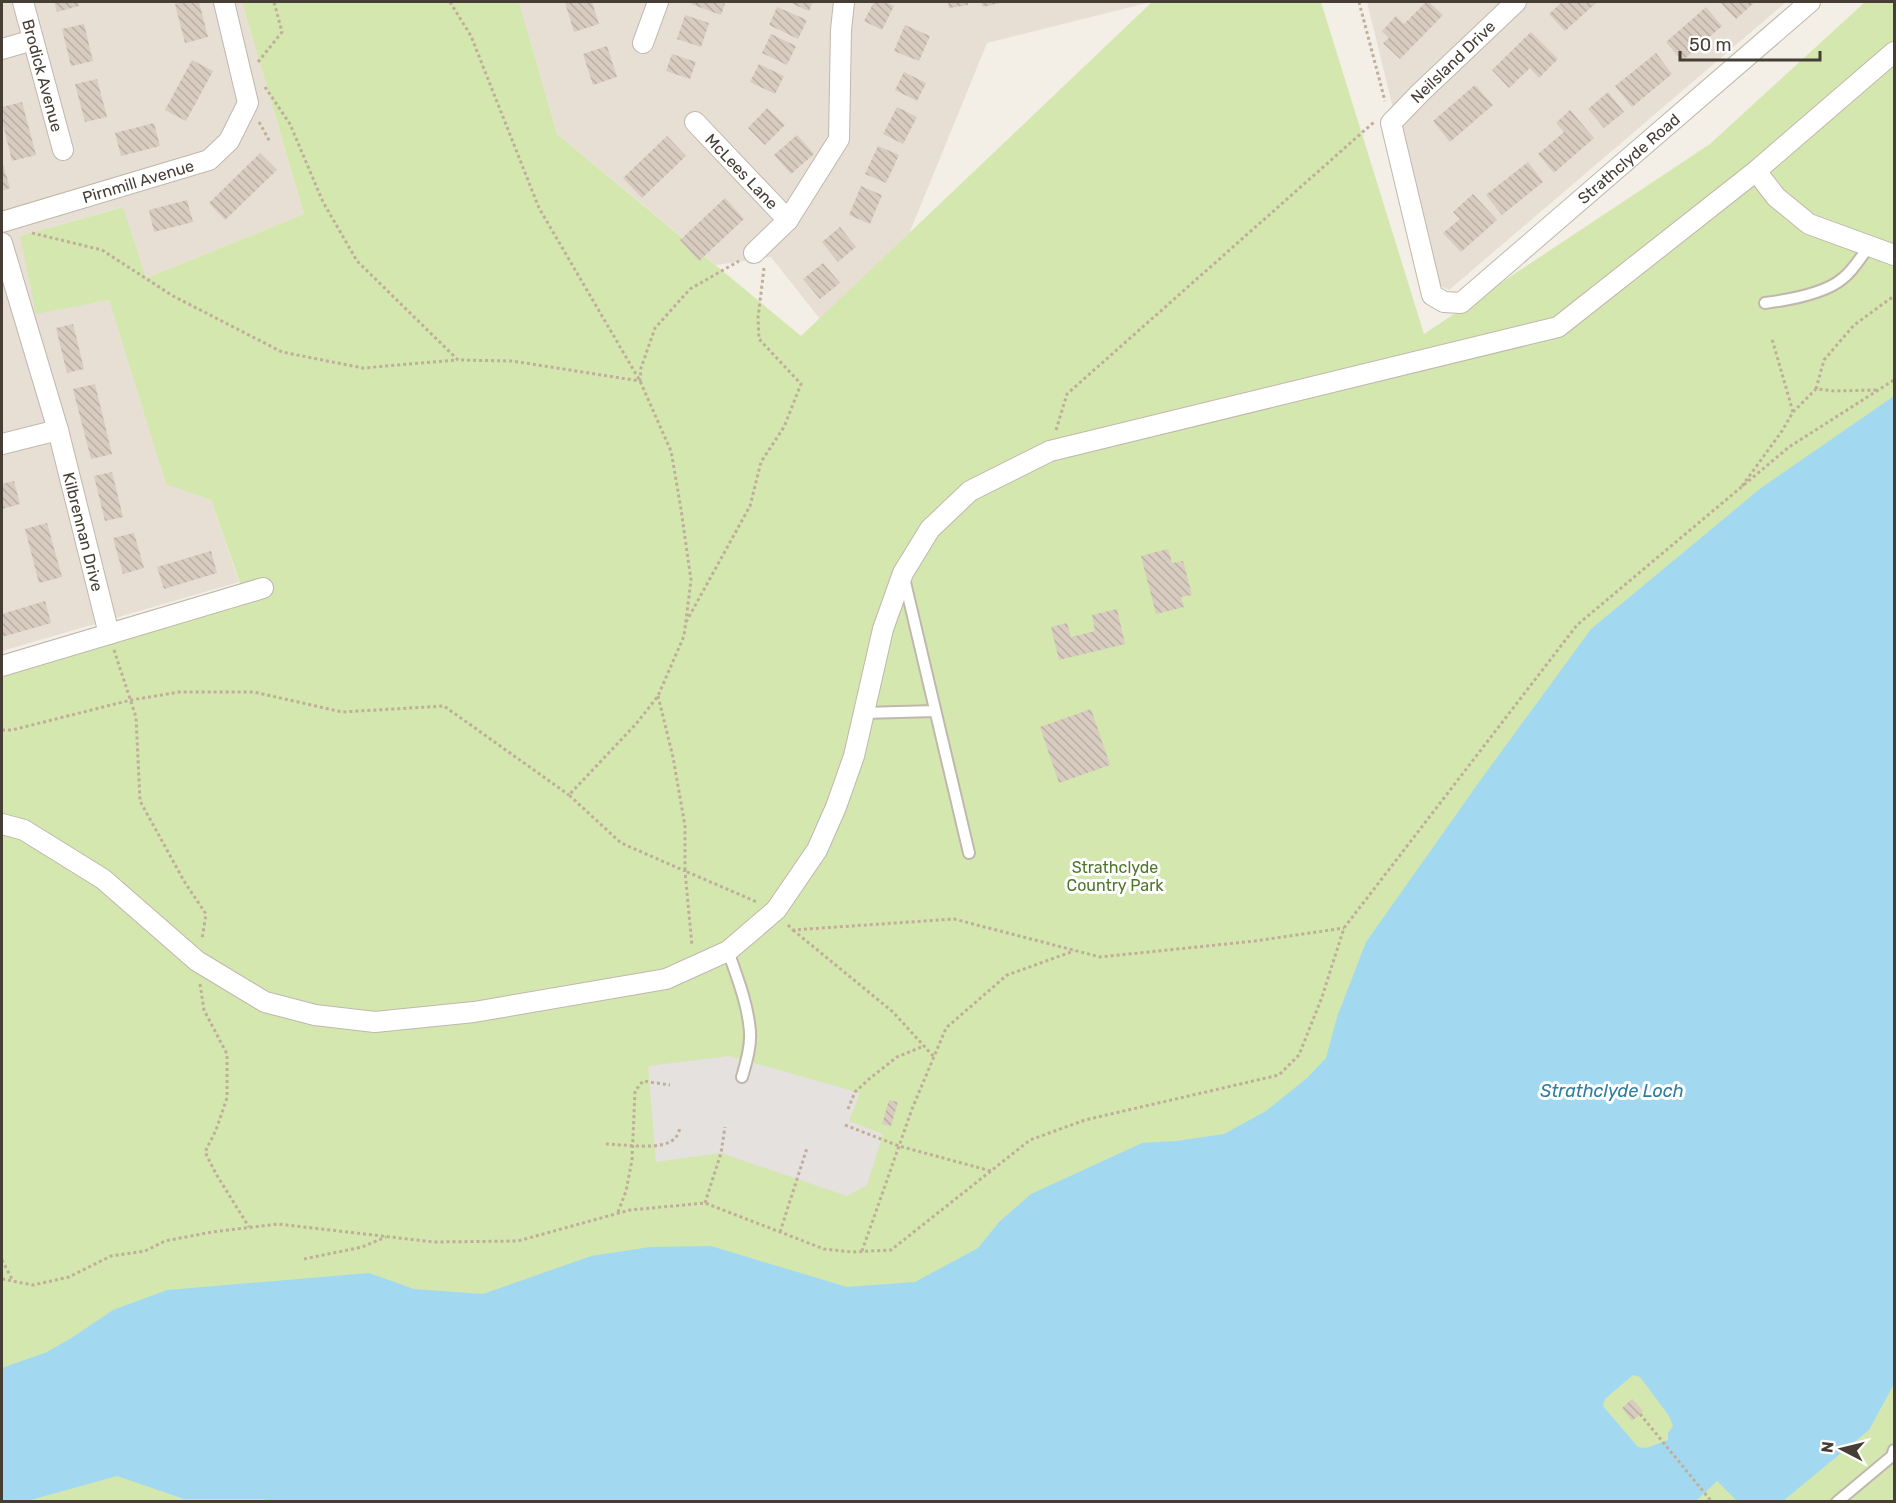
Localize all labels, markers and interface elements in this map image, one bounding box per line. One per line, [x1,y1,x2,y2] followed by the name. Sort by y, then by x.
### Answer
[19,17,67,134] street label: Brodick Avenue
[1407,17,1499,107] street label: Neilsland Drive
[1680,24,1820,62] scale bar
[1689,34,1732,56] text: 50 m
[1574,109,1683,208] street label: Strathclyde Road
[702,130,782,213] street label: McLees Lane
[80,156,196,207] street label: Pirnmill Avenue
[59,470,107,593] street label: Kilbrennan Drive
[1066,858,1164,895] park label: Strathclyde Country Park
[1540,1080,1684,1102] water label: Strathclyde Loch
[1812,1419,1872,1479] north arrow
[1817,1440,1838,1454] text: N

